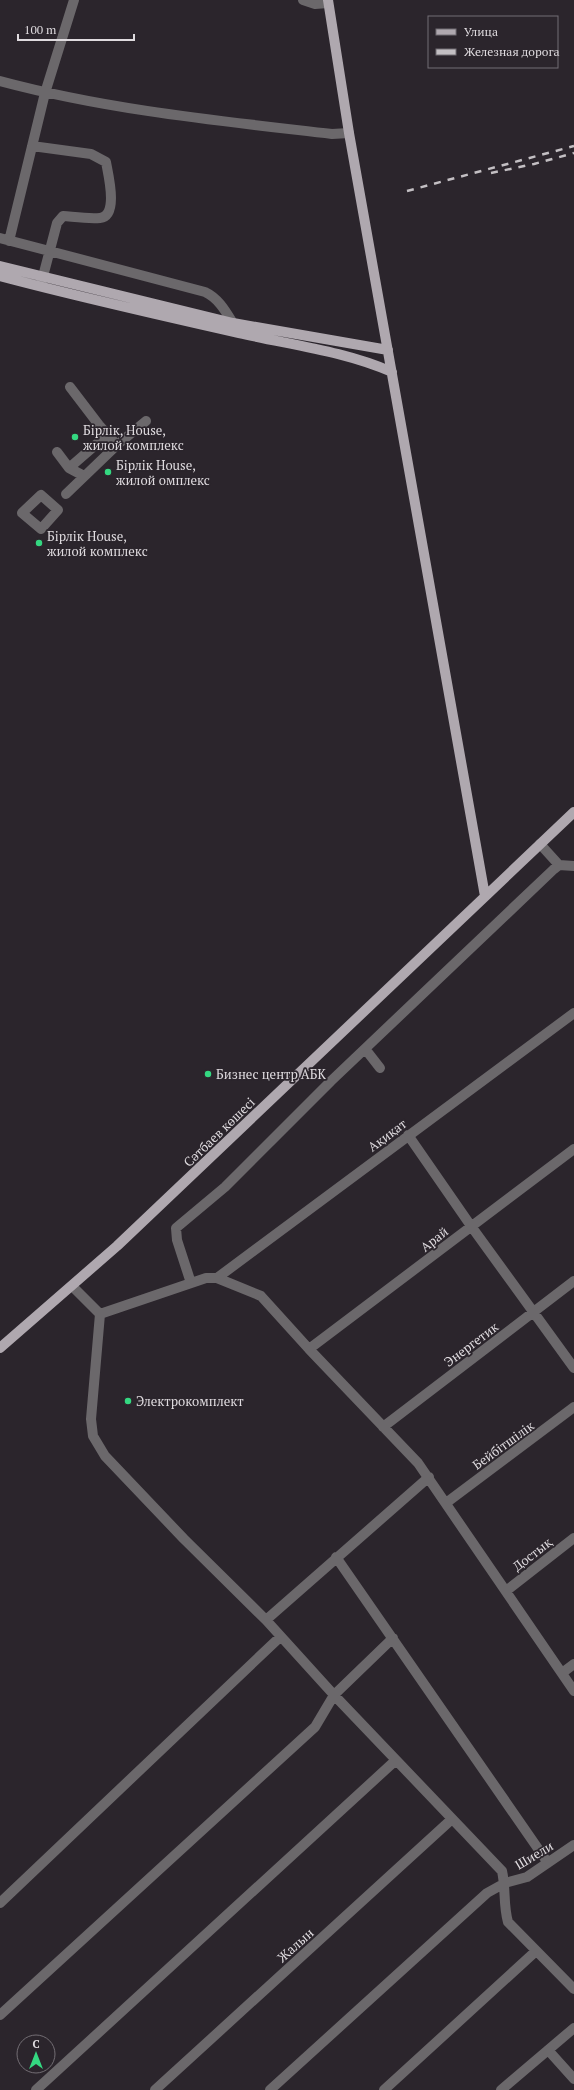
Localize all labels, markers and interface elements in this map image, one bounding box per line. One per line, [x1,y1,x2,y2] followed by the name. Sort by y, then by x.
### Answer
[18,16,134,42] scale bar
[428,16,558,68] legend
[24,22,57,37] text: 100 m
[464,24,498,39] text: Улица
[464,44,560,59] text: Железная дорога
[83,421,184,454] place label: Бірлік, House, жилой комплекс
[70,432,80,442] marker: Бірлік, House, жилой комплекс
[116,456,210,489] place label: Бірлік House, жилой омплекс
[103,467,113,477] marker: Бірлік House, жилой омплекс
[47,527,148,560] place label: Бірлік House, жилой комплекс
[34,538,44,548] marker: Бірлік House, жилой комплекс
[216,1065,327,1083] place label: Бизнес центр АБК
[203,1069,213,1079] marker: Бизнес центр АБК
[179,1093,259,1171] street label: Сәтбаев көшесі
[364,1114,411,1156] street label: Ақиқат
[416,1222,452,1256] street label: Арай
[440,1317,503,1370] street label: Энергетик
[136,1392,244,1410] place label: Электрокомплект
[123,1396,133,1406] marker: Электрокомплект
[468,1416,538,1474] street label: Бейбітшілік
[509,1533,556,1575] street label: Достық
[512,1837,556,1873] street label: Шиели
[273,1924,317,1966] street label: Жалын
[16,2034,56,2074] north arrow
[32,2037,40,2051] text: С

